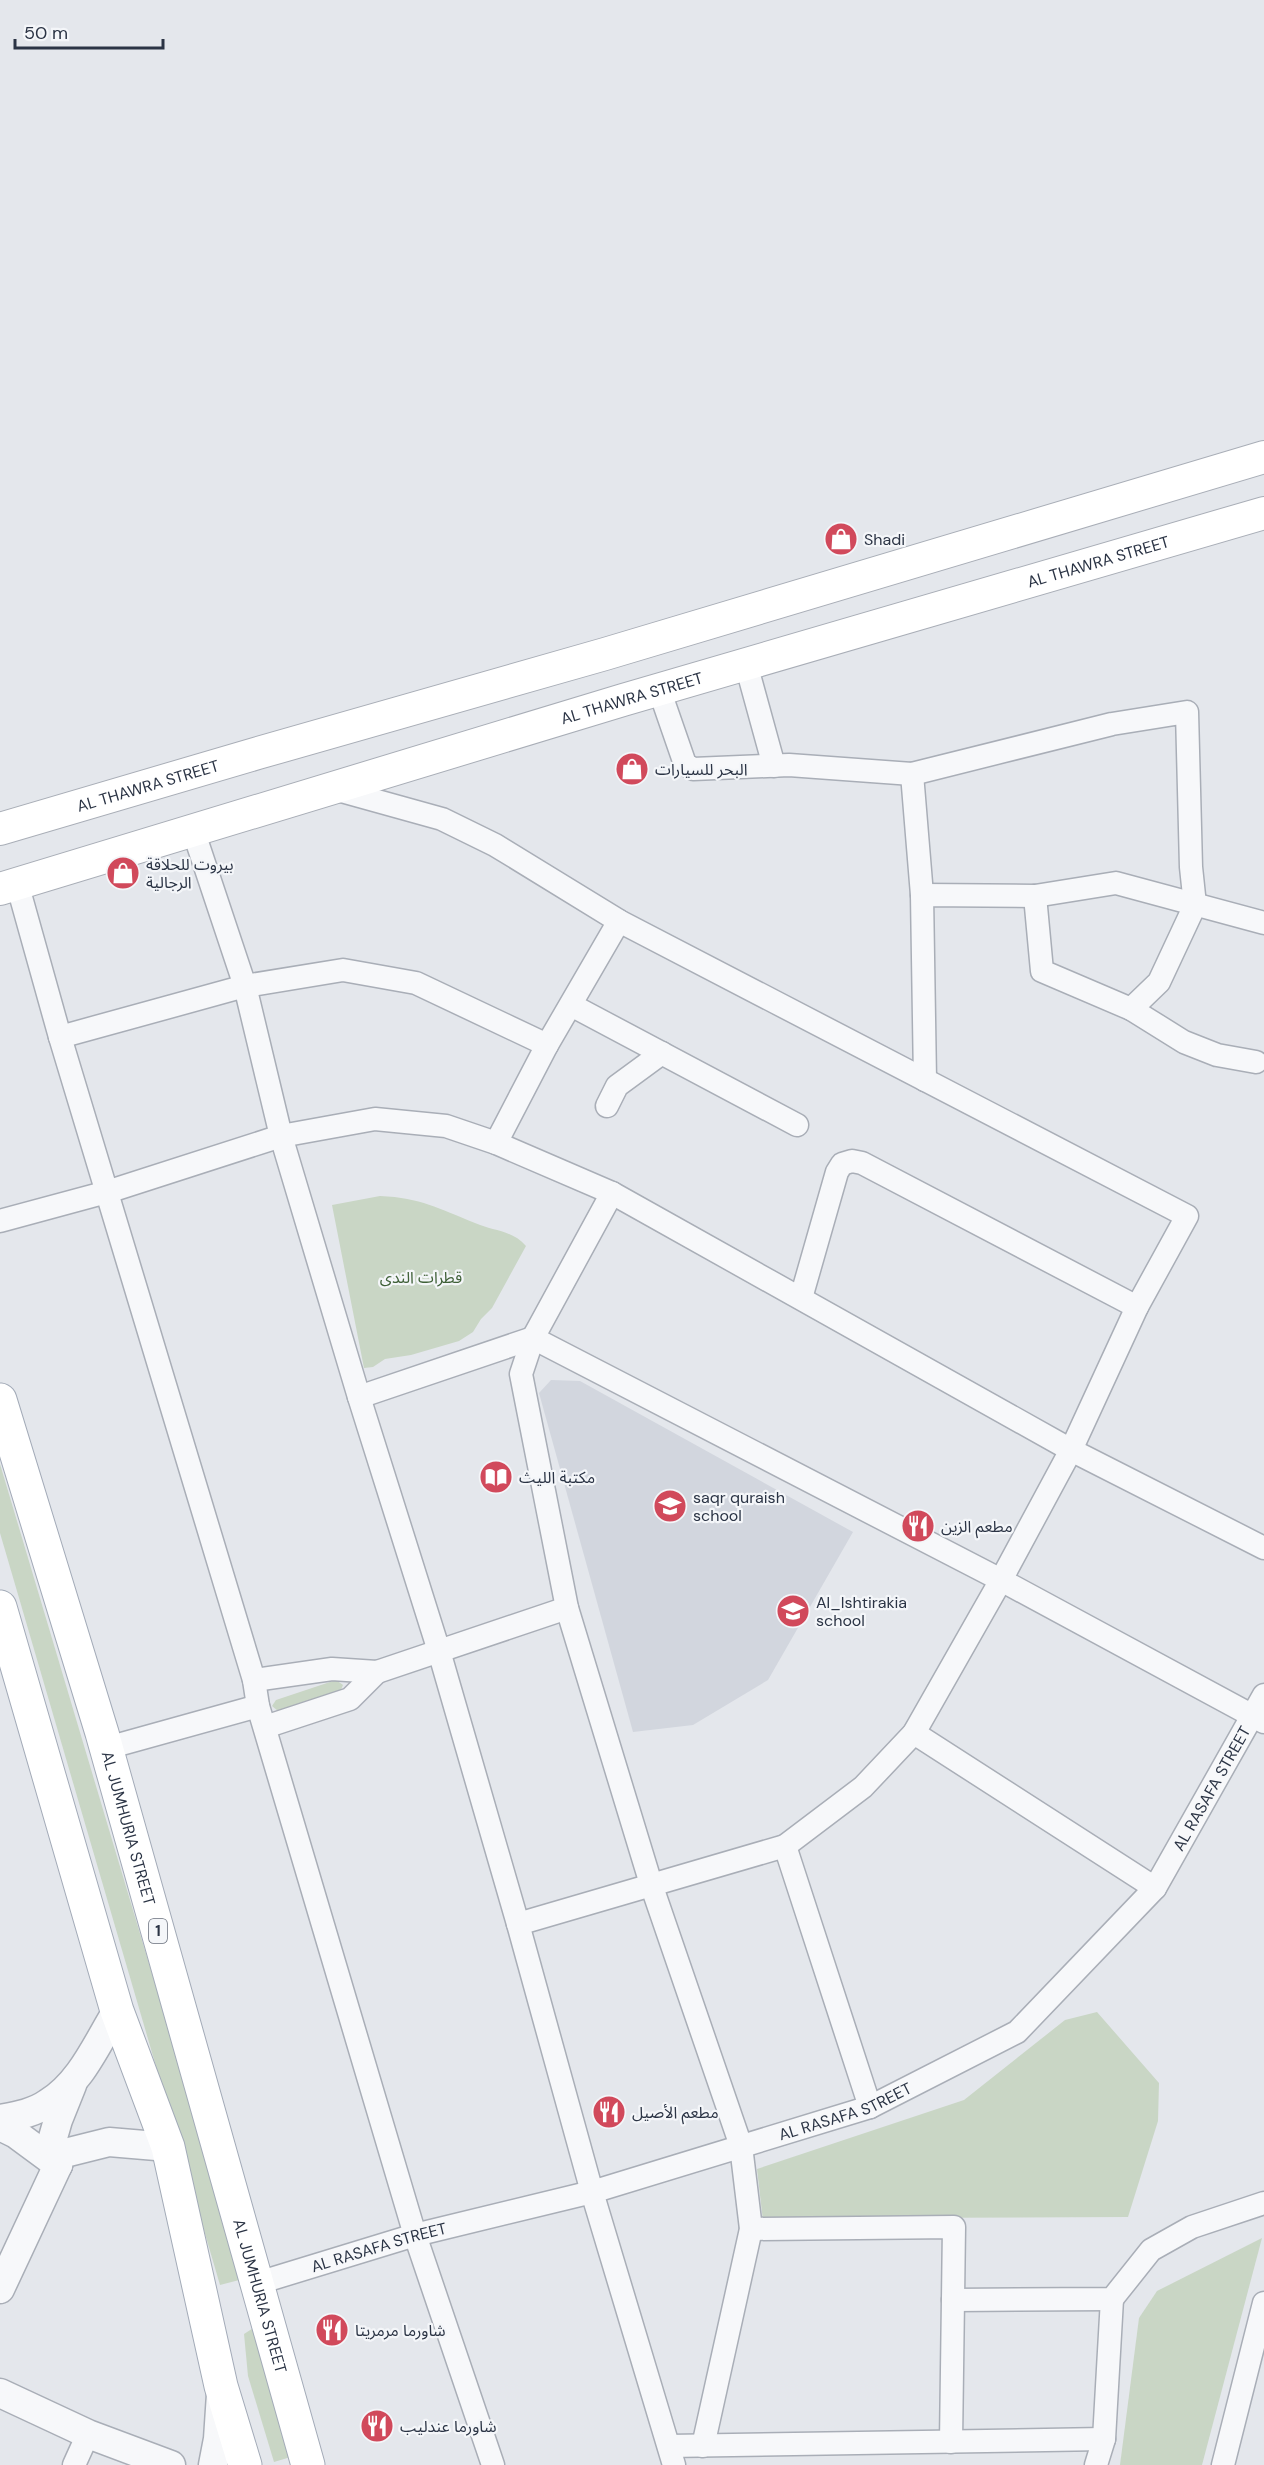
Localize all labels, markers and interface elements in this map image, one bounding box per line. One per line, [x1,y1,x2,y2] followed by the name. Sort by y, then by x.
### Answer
[15,12,164,50] scale bar
[24,21,68,45] text: 50 m
[823,521,859,557] shop icon: Shadi
[864,529,905,550] place label: Shadi
[1025,531,1172,592] street label: AL THAWRA STREET
[558,667,705,729] street label: AL THAWRA STREET
[614,751,650,787] shop icon: البحر للسيارات
[74,755,221,816] street label: AL THAWRA STREET
[655,759,748,780] place label: البحر للسيارات
[146,854,234,893] place label: بيروت للحلاقة الرجالية
[105,855,141,891] shop icon: بيروت للحلاقة الرجالية
[380,1267,462,1288] park label: قطرات الندى
[478,1459,514,1495] library icon: مكتبة الليث
[519,1467,595,1488] place label: مكتبة الليث
[693,1487,785,1526] place label: saqr quraish school
[652,1488,688,1524] school or university icon: saqr quraish school
[900,1508,936,1544] restaurant icon: مطعم الزين
[941,1516,1013,1539] place label: مطعم الزين
[816,1592,907,1631] place label: Al_Ishtirakia school
[775,1593,811,1629] school or university icon: Al_Ishtirakia school
[1168,1722,1255,1855] street label: AL RASAFA STREET
[97,1748,160,1908] street label: AL JUMHURIA STREET
[149,1919,167,1943] road number: 1
[776,2077,915,2145] street label: AL RASAFA STREET
[591,2094,627,2130] restaurant icon: مطعم الأصيل
[632,2102,719,2125] place label: مطعم الأصيل
[229,2216,292,2375] street label: AL JUMHURIA STREET
[308,2217,449,2277] street label: AL RASAFA STREET
[314,2312,350,2348] restaurant icon: شاورما مرمريتا
[355,2320,446,2341] place label: شاورما مرمريتا
[359,2408,395,2444] restaurant icon: شاورما عندليب
[400,2416,497,2437] place label: شاورما عندليب

